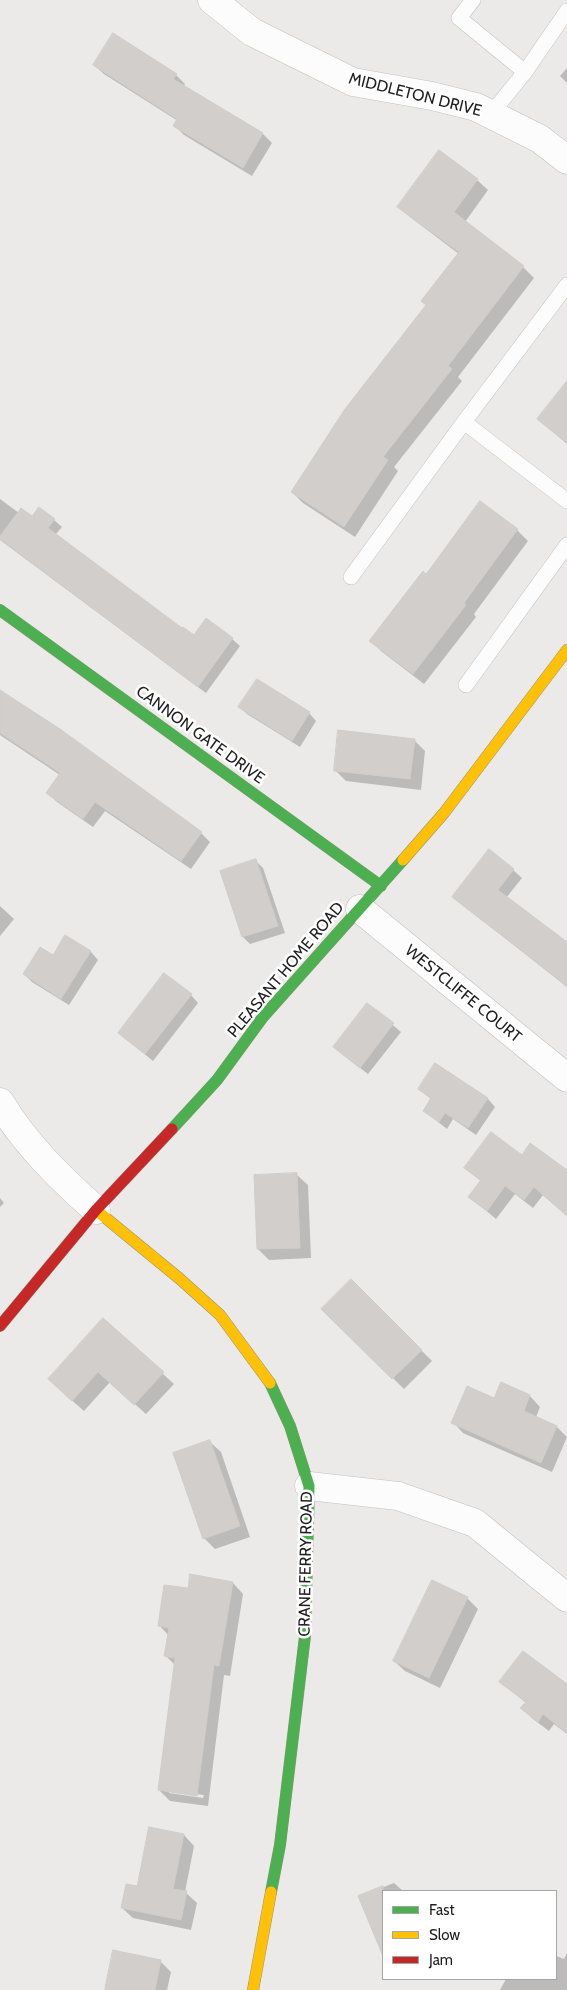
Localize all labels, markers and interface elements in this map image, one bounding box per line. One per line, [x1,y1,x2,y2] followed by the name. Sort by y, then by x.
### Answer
[346,69,484,121] street label: MIDDLETON DRIVE
[132,682,268,788] street label: CANNON GATE DRIVE
[224,898,348,1042] street label: PLEASANT HOME ROAD
[401,941,525,1047] street label: WESTCLIFFE COURT
[295,1491,317,1637] street label: CRANE FERRY ROAD
[382,1890,557,1980] legend
[429,1901,454,1919] text: Fast
[429,1926,460,1944] text: Slow
[429,1951,453,1969] text: Jam

